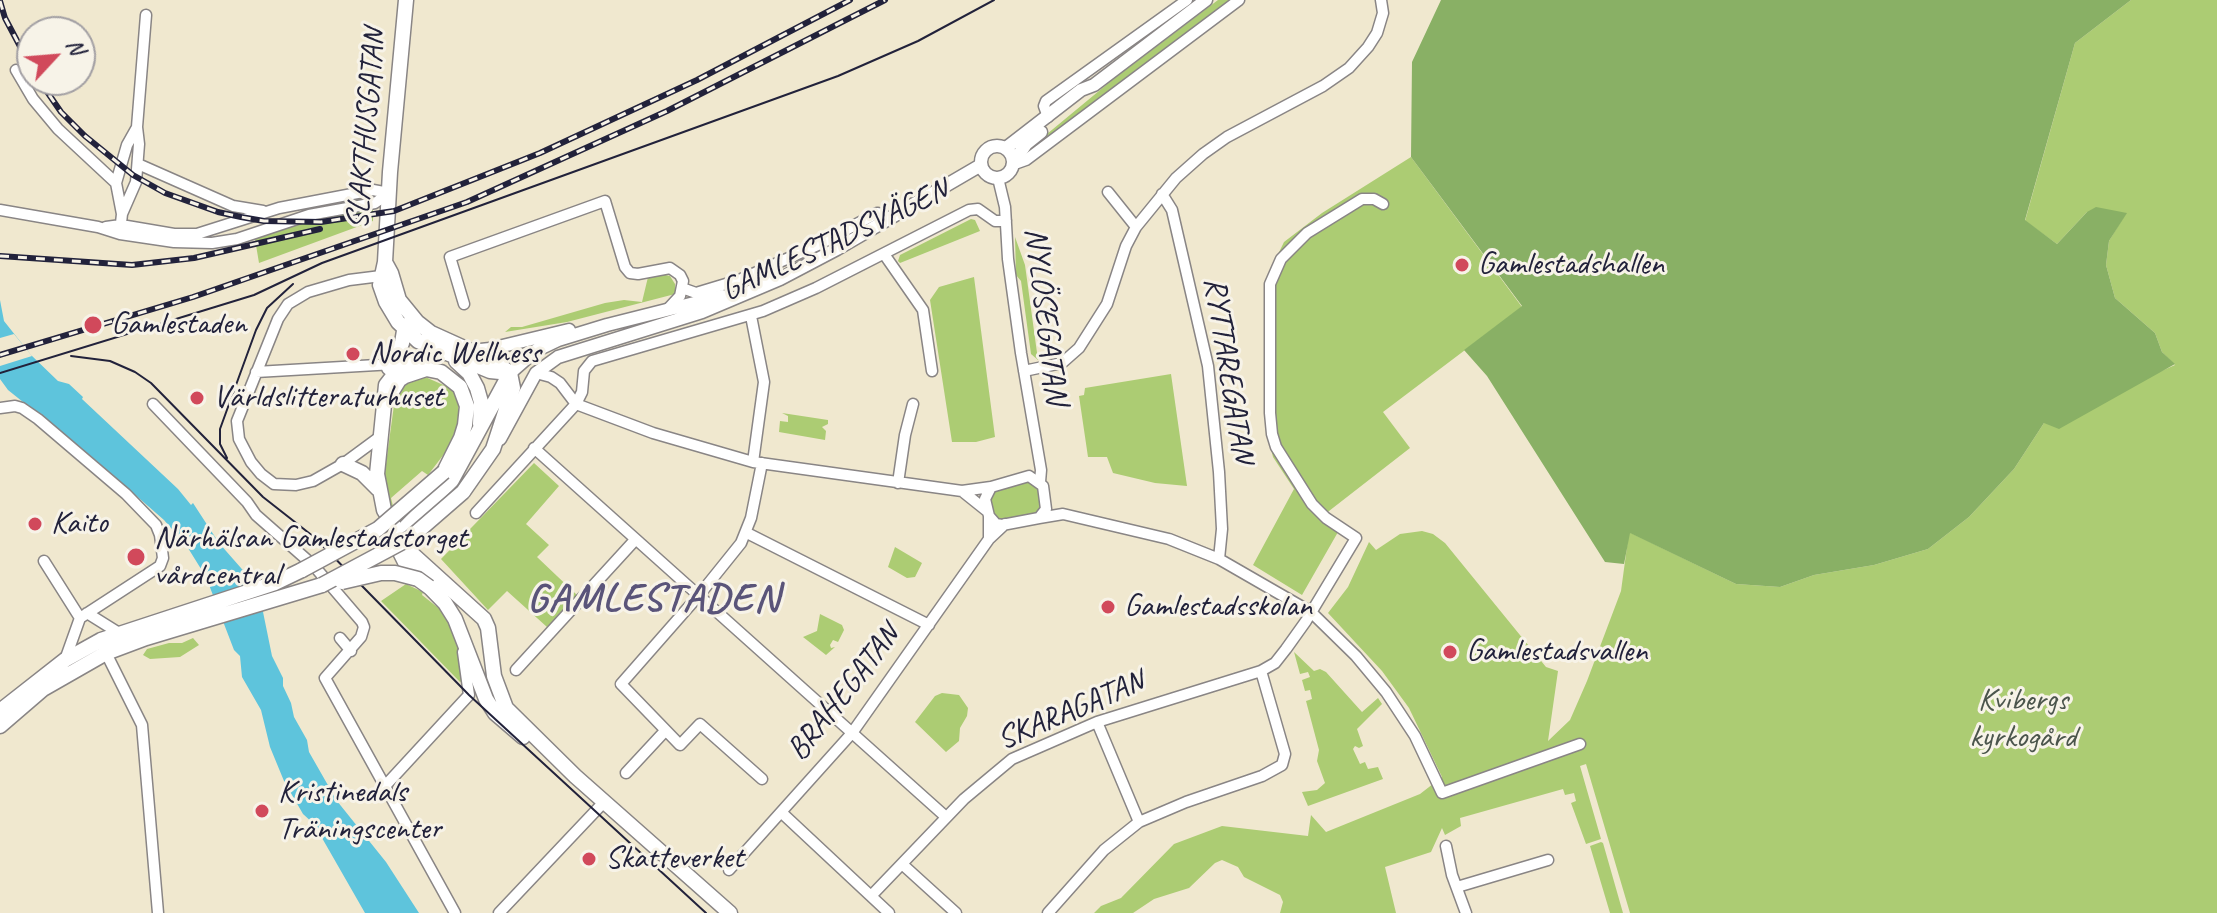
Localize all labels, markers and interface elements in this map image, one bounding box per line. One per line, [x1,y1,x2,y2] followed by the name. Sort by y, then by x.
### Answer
[16,16,96,96] north arrow
[339,27,395,231] street label: SLAKTHUSGATAN
[60,34,91,59] text: N
[716,172,954,310] street label: GAMLESTADSVÄGEN
[1015,226,1075,406] street label: NYLÖSEGATAN
[1478,246,1664,284] place label: Gamlestadshallen
[1453,256,1471,274] marker: Gamlestadshallen
[1194,275,1262,465] street label: RYTTAREGATAN
[111,306,246,344] place label: Gamlestaden
[82,314,104,336] marker: Gamlestaden
[369,335,541,373] place label: Nordic Wellness
[344,345,362,363] marker: Nordic Wellness
[213,379,443,417] place label: Världslitteraturhuset
[188,389,206,407] marker: Världslitteraturhuset
[51,505,108,543] place label: Kaito
[26,515,44,533] marker: Kaito
[154,520,467,595] place label: Närhälsan Gamlestadstorget vårdcentral
[125,546,147,568] marker: Närhälsan Gamlestadstorget vårdcentral
[527,576,781,624] district label: GAMLESTADEN
[1124,588,1312,626] place label: Gamlestadsskolan
[1099,598,1117,616] marker: Gamlestadsskolan
[779,618,909,768] street label: BRAHEGATAN
[1466,633,1647,671] place label: Gamlestadsvallen
[1441,643,1459,661] marker: Gamlestadsvallen
[992,663,1150,759] street label: SKARAGATAN
[1970,682,2076,757] park label: Kvibergs kyrkogård
[278,774,441,849] place label: Kristinedals Träningscenter
[253,802,271,820] marker: Kristinedals Träningscenter
[605,840,743,878] place label: Skatteverket
[580,850,598,868] marker: Skatteverket

